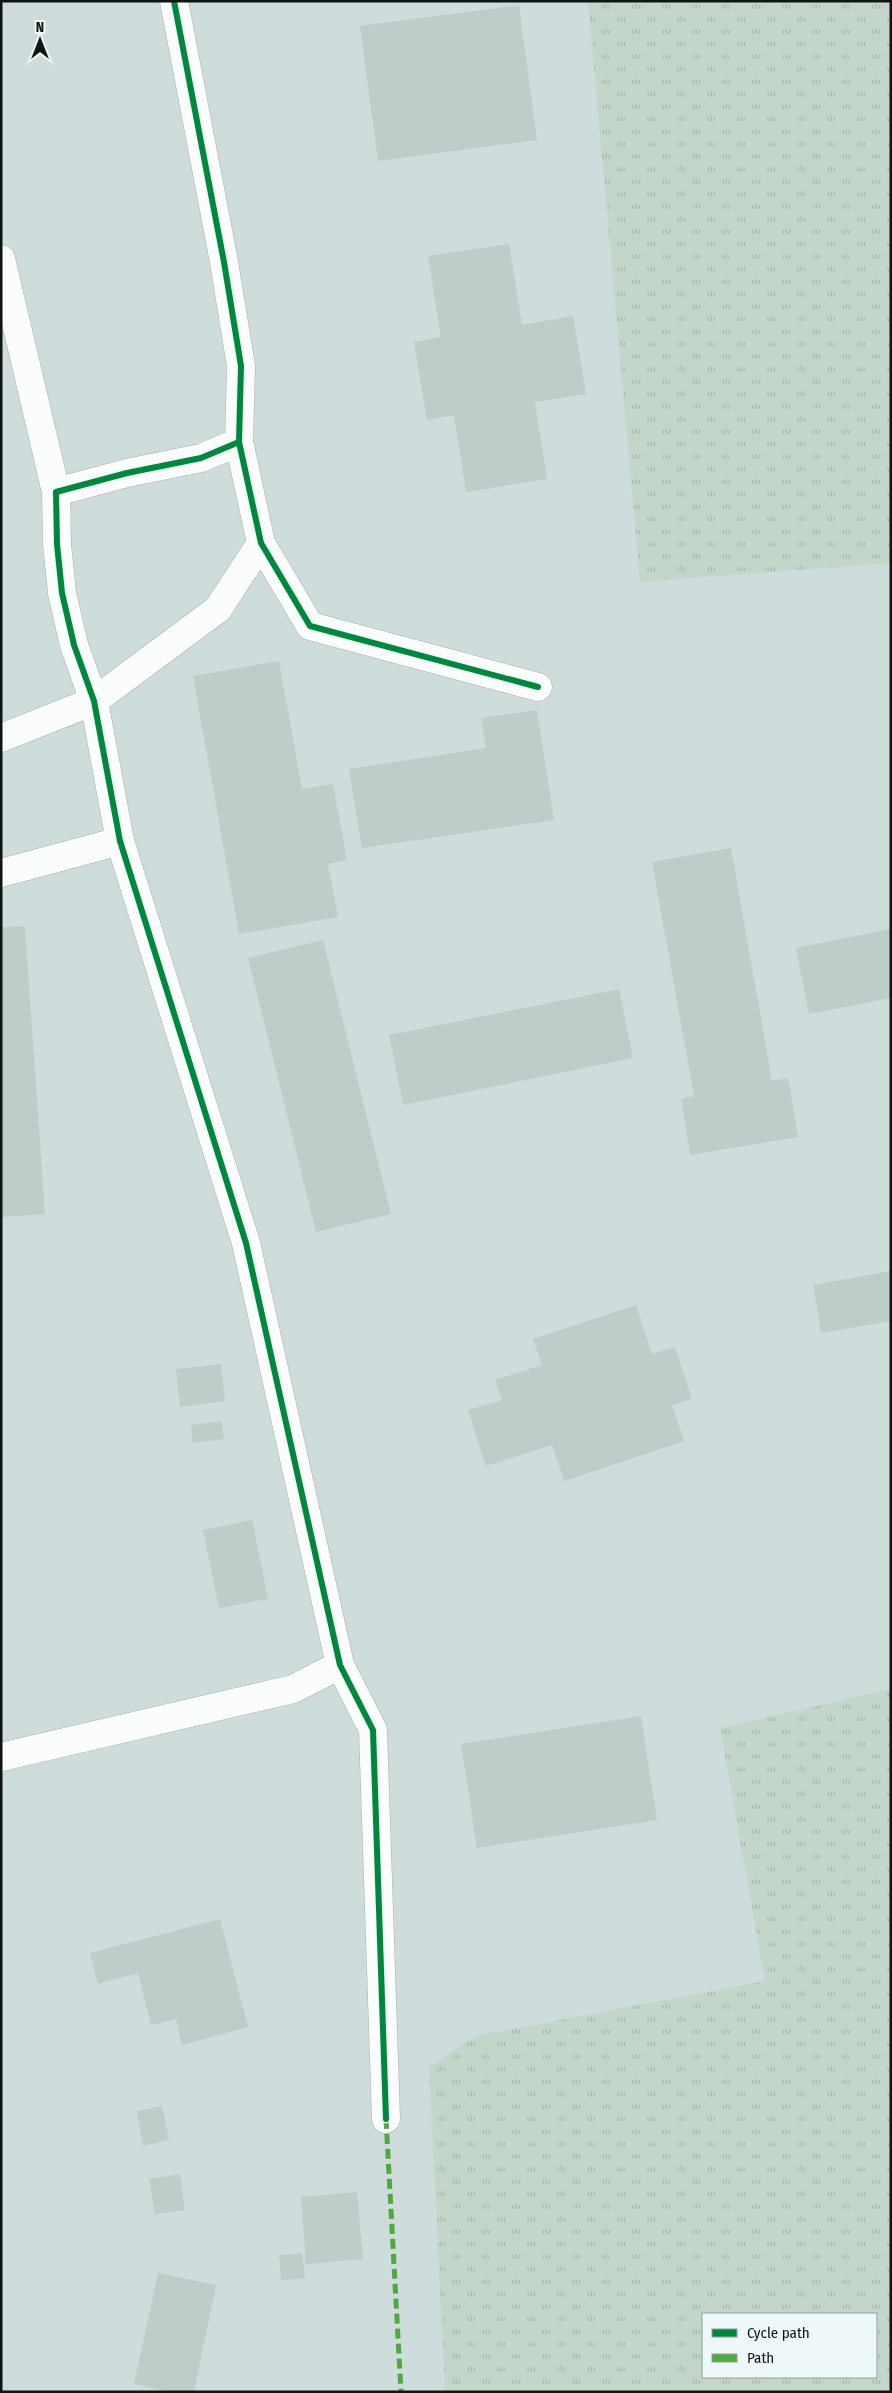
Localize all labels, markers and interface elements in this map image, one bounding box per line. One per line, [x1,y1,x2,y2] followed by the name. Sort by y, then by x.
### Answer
[15,15,65,65] north arrow
[36,19,44,36] text: N
[702,2313,877,2378] legend
[747,2324,810,2342] text: Cycle path
[747,2349,774,2367] text: Path

